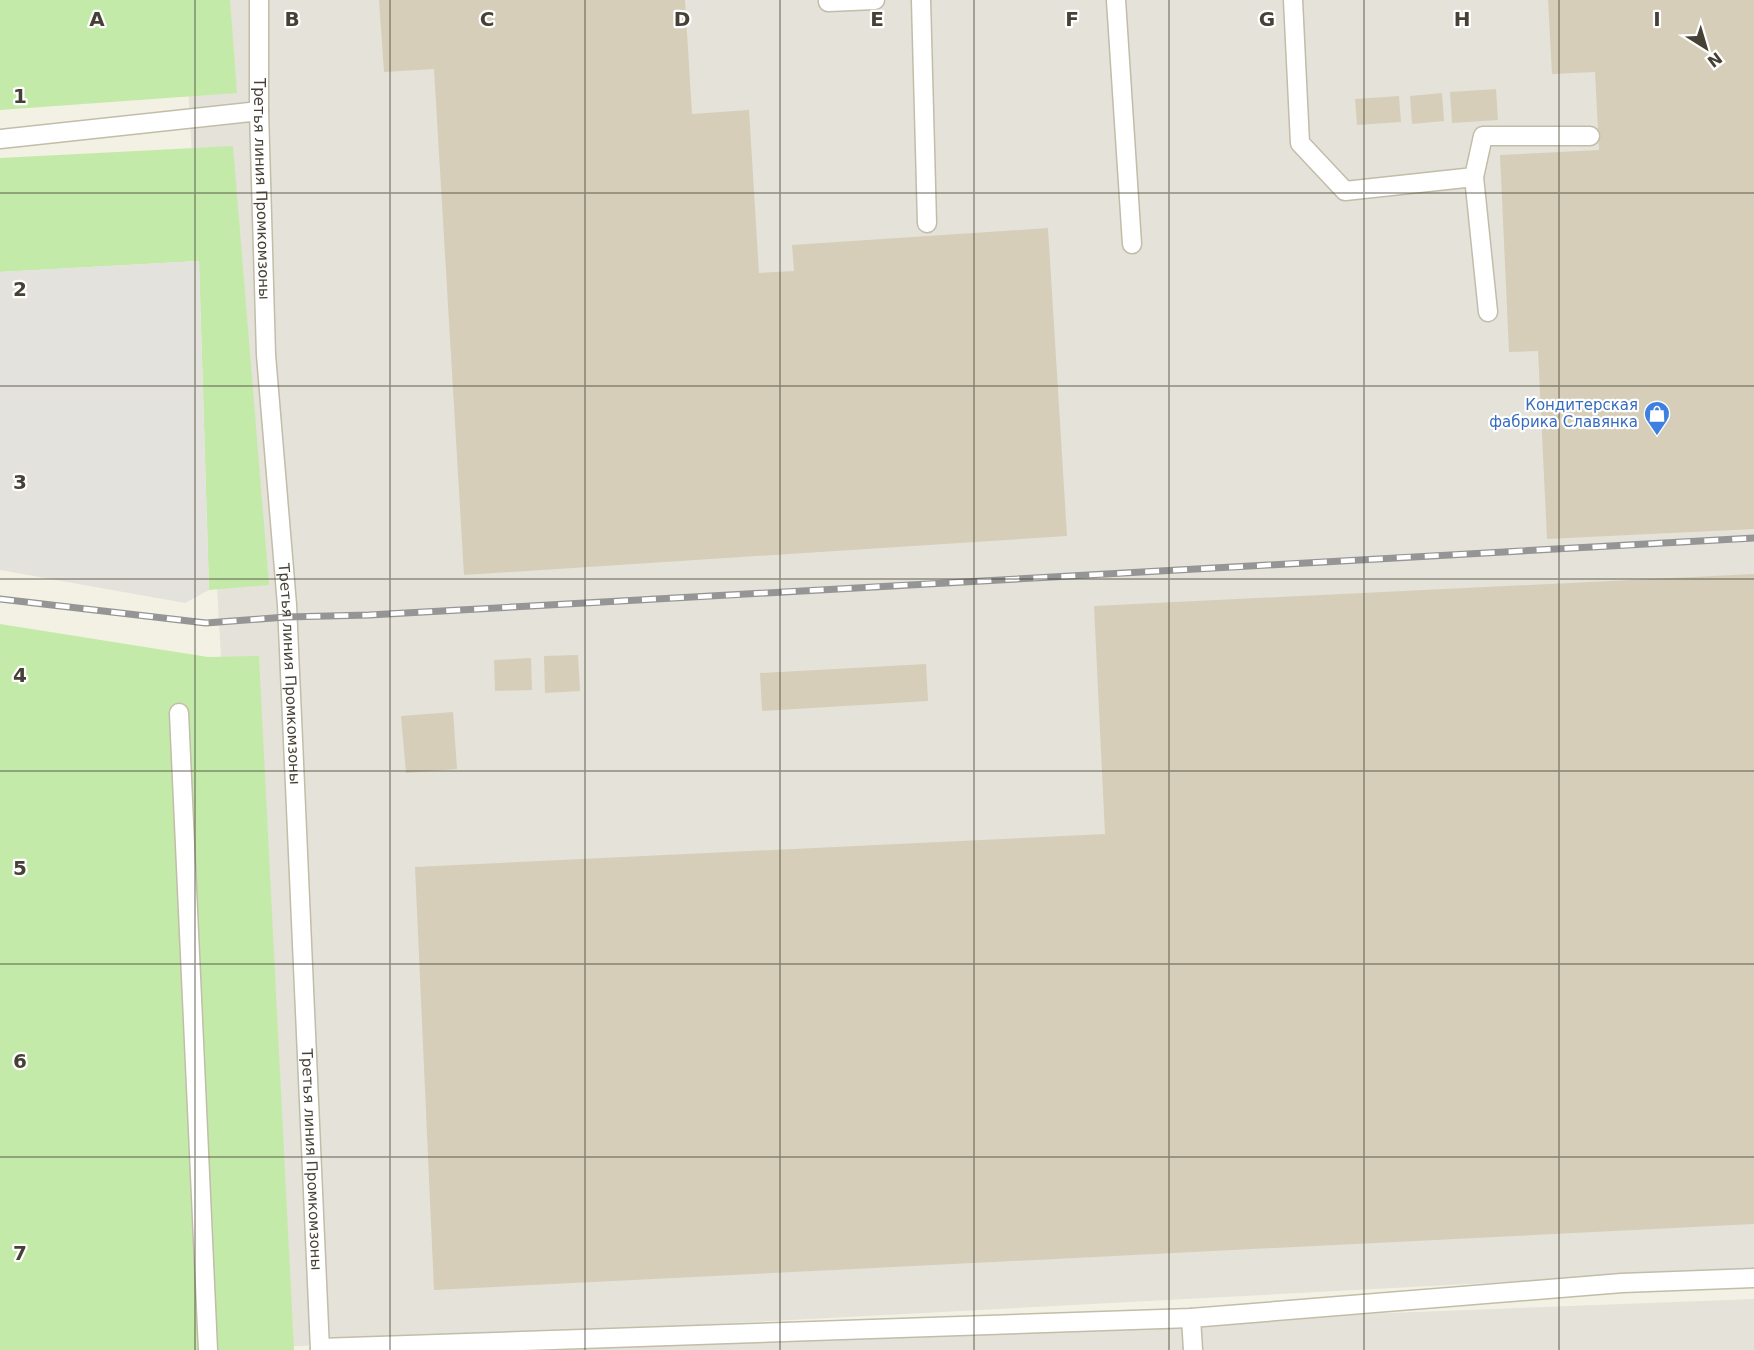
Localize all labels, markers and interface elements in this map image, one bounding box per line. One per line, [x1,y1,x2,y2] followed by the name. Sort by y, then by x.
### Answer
[89,7,105,31] text: A
[284,7,300,31] text: B
[480,7,494,31] text: C
[674,7,690,31] text: D
[870,7,884,31] text: E
[1065,7,1079,31] text: F
[1259,7,1275,31] text: G
[1454,7,1470,31] text: H
[1653,7,1661,31] text: I
[1676,18,1736,78] north arrow
[1704,48,1726,71] text: N
[250,77,273,300] street label: Третья линия Промкомзоны
[13,84,27,108] text: 1
[13,277,27,301] text: 2
[1489,396,1638,431] place label: Кондитерская фабрика Славянка
[1642,399,1672,437] shop icon: Кондитерская фабрика Славянка
[13,470,27,494] text: 3
[274,562,304,785] street label: Третья линия Промкомзоны
[13,663,27,687] text: 4
[13,856,27,880] text: 5
[298,1047,325,1271] street label: Третья линия Промкомзоны
[13,1049,27,1073] text: 6
[13,1241,27,1265] text: 7

